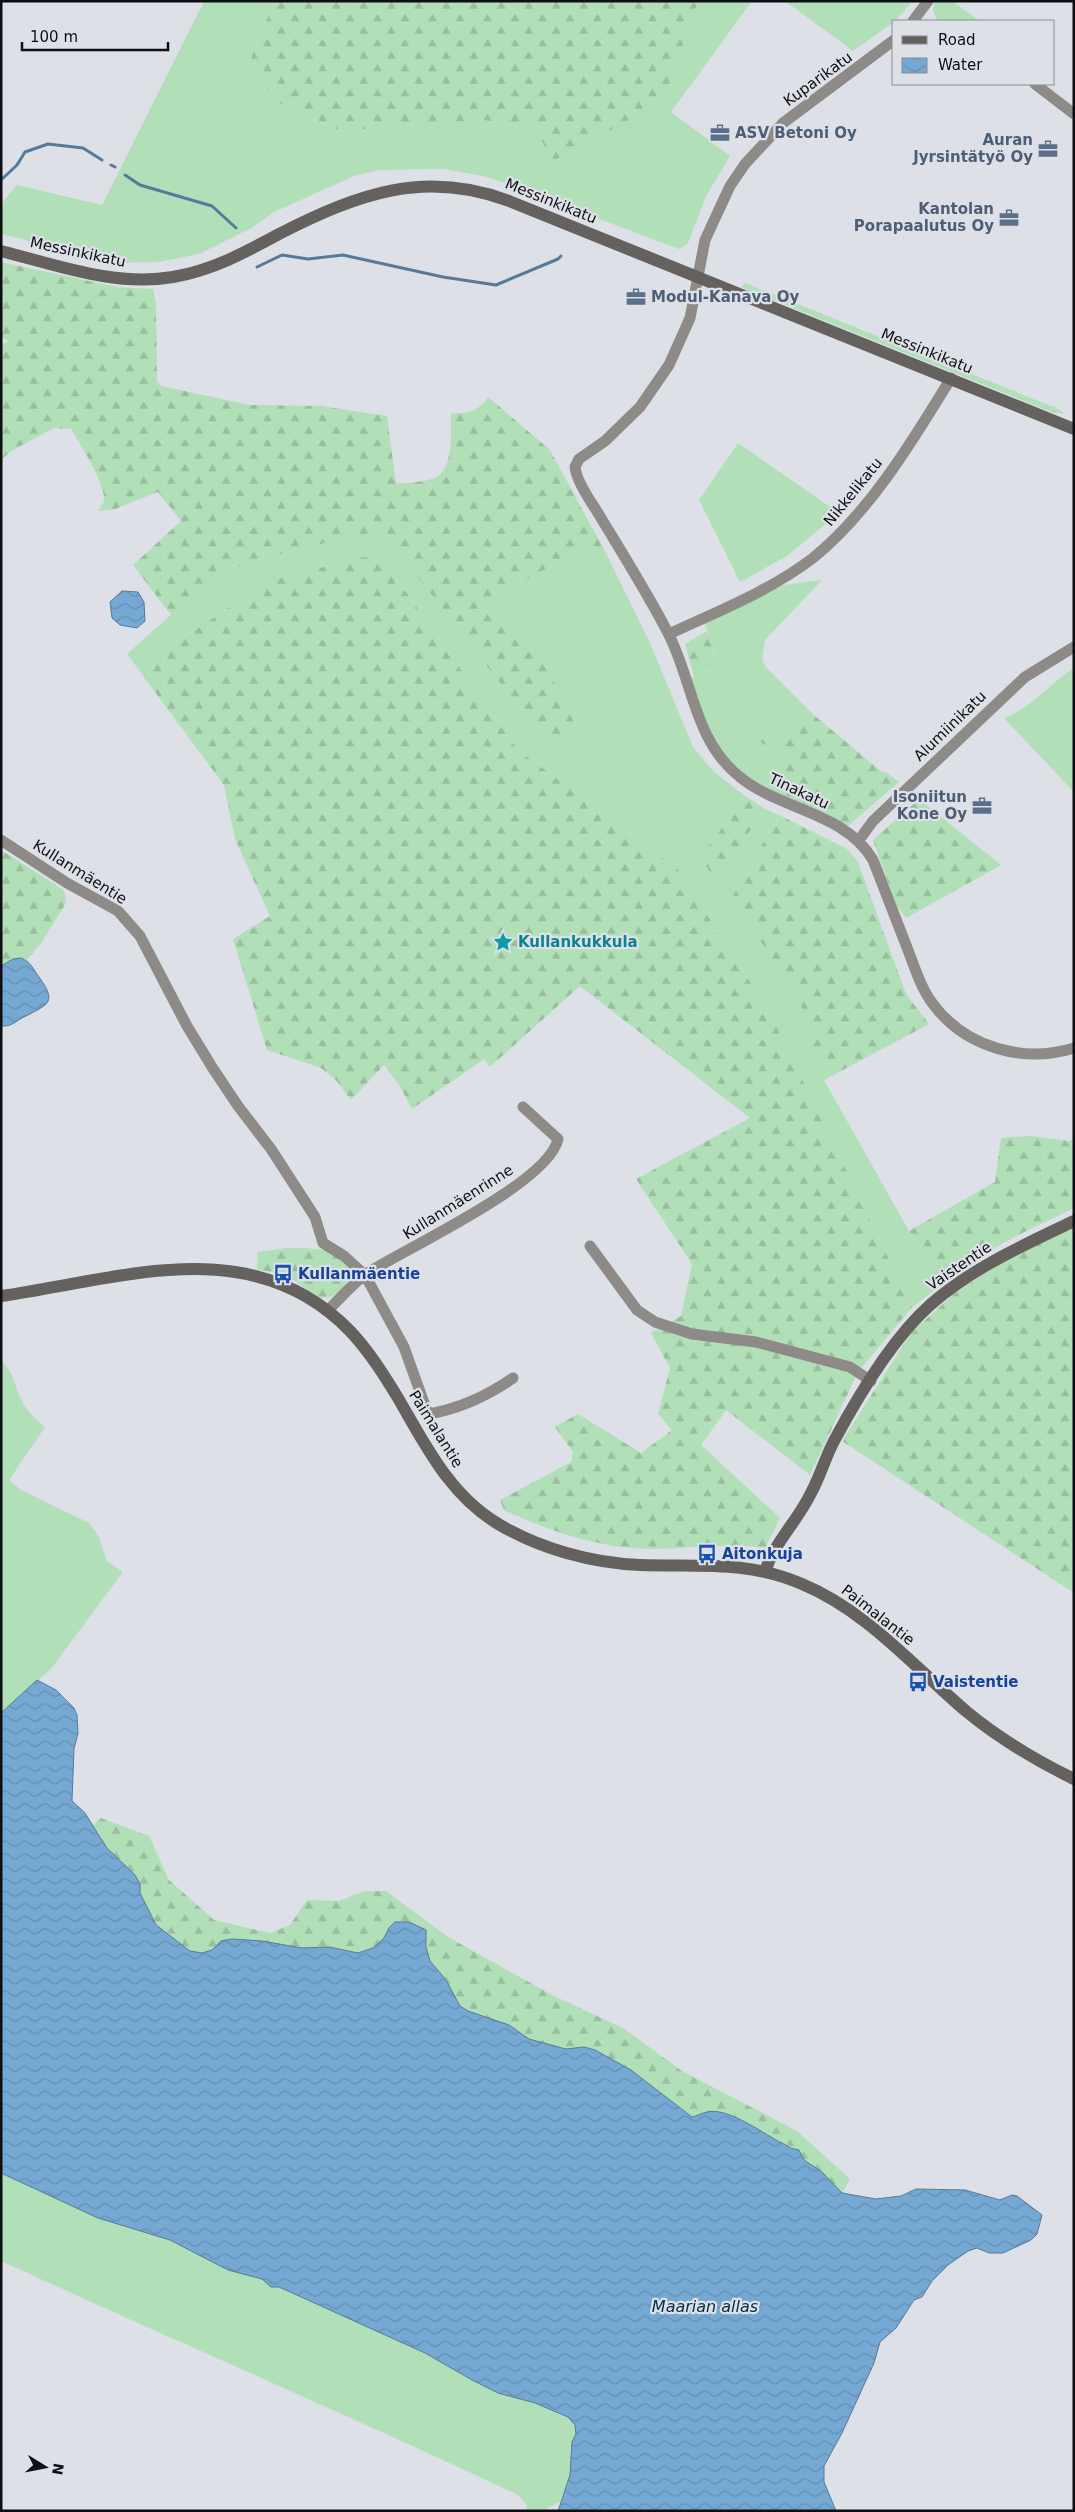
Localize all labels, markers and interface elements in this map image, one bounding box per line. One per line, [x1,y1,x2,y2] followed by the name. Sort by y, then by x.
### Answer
[22,20,169,52] scale bar
[892,20,1055,85] legend
[30,28,78,46] text: 100 m
[938,31,976,49] text: Road
[780,48,856,110] street label: Kuparikatu
[938,56,983,74] text: Water
[709,122,731,144] office icon: ASV Betoni Oy
[735,124,857,142] place label: ASV Betoni Oy
[912,131,1033,166] place label: Auran Jyrsintätyö Oy
[1037,138,1059,160] office icon: Auran Jyrsintätyö Oy
[503,174,599,228] street label: Messinkikatu
[854,200,994,235] place label: Kantolan Porapaalutus Oy
[998,207,1020,229] office icon: Kantolan Porapaalutus Oy
[29,233,127,271] street label: Messinkikatu
[625,286,647,308] office icon: Modul-Kanava Oy
[651,288,799,306] place label: Modul-Kanava Oy
[879,324,975,378] street label: Messinkikatu
[820,454,886,530] street label: Nikkelikatu
[910,687,990,765] street label: Alumiinikatu
[765,769,832,813] street label: Tinakatu
[893,788,967,823] place label: Isoniitun Kone Oy
[971,795,993,817] office icon: Isoniitun Kone Oy
[30,836,130,908] street label: Kullanmäentie
[492,931,514,953] place icon: Kullankukkula
[518,933,638,951] place label: Kullankukkula
[399,1161,517,1243] street label: Kullanmäenrinne
[923,1238,995,1294] street label: Vaistentie
[272,1263,294,1285] bus stop icon: Kullanmäentie
[298,1265,420,1283] place label: Kullanmäentie
[405,1387,467,1471] street label: Paimalantie
[696,1543,718,1565] bus stop icon: Aitonkuja
[722,1545,803,1563] place label: Aitonkuja
[838,1581,918,1649] street label: Paimalantie
[907,1671,929,1693] bus stop icon: Vaistentie
[933,1673,1019,1691] place label: Vaistentie
[652,2297,758,2316] water label: Maarian allas
[20,2442,70,2492] north arrow
[49,2462,67,2476] text: N

